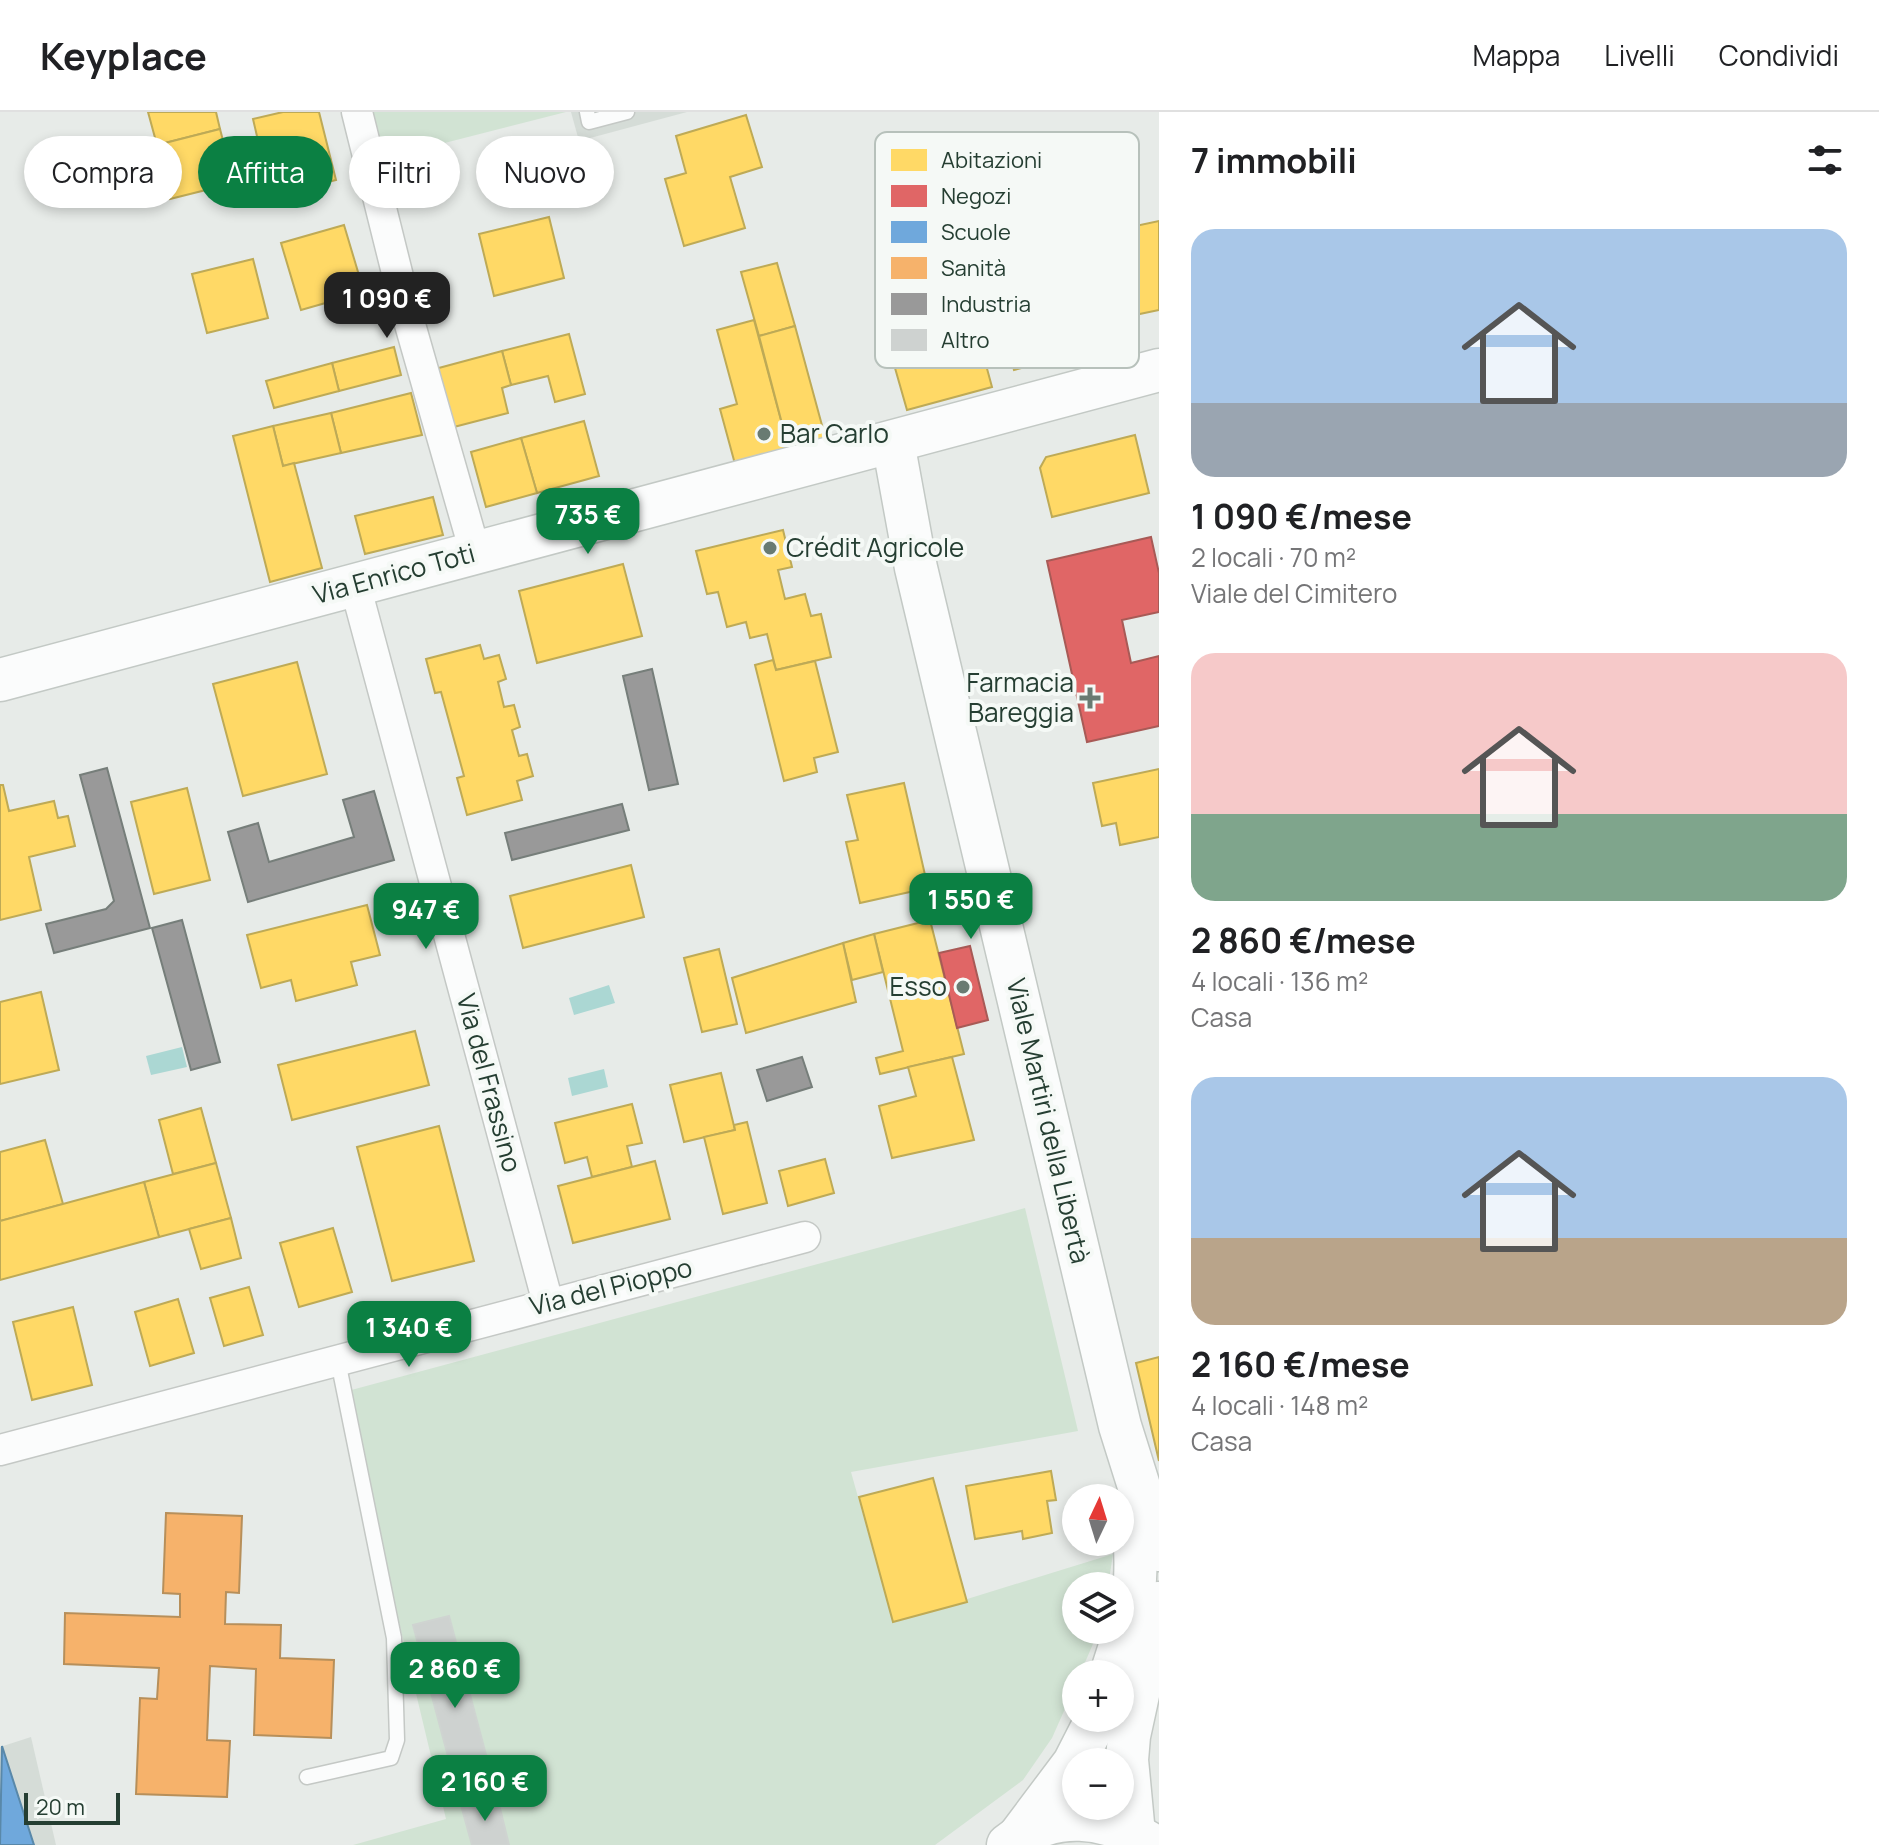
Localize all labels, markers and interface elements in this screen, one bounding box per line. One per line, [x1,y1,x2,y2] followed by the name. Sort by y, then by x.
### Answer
[40,29,207,81] text: Keyplace
[1473,36,1560,74] text: Mappa
[1604,36,1675,74] text: Livelli
[1719,36,1839,74] text: Condividi
[875,132,1139,368] legend
[24,136,182,208] chip: Compra
[198,136,333,208] chip: Affitta
[349,136,460,208] chip: Filtri
[476,136,614,208] chip: Nuovo
[1191,137,1357,183] text: 7 immobili
[1803,138,1847,182] icon: filters
[941,145,1042,175] text: Abitazioni
[941,181,1011,211] text: Negozi
[941,217,1011,247] text: Scuole
[941,253,1006,283] text: Sanità
[313,272,461,340] pin: 1 090 €
[342,280,432,316] text: 1 090 €
[1447,281,1591,425] icon: home
[941,289,1031,319] text: Industria
[941,325,990,355] text: Altro
[780,415,889,451] place label: Bar Carlo
[755,425,773,443] marker: Bar Carlo
[532,488,644,556] pin: 735 €
[1191,493,1412,539] text: 1 090 €/mese
[554,496,622,532] text: 735 €
[786,529,964,565] place label: Crédit Agricole
[309,534,479,612] street label: Via Enrico Toti
[761,539,779,557] marker: Crédit Agricole
[1191,539,1356,575] text: 2 locali · 70 m²
[1191,575,1397,611] text: Viale del Cimitero
[967,664,1074,730] place label: Farmacia Bareggia
[1081,689,1099,707] marker: Farmacia Bareggia
[1447,705,1591,849] icon: home
[897,873,1045,941] pin: 1 550 €
[927,881,1015,917] text: 1 550 €
[370,883,482,951] pin: 947 €
[392,891,460,927] text: 947 €
[1191,917,1416,963] text: 2 860 €/mese
[1191,963,1368,999] text: 4 locali · 136 m²
[890,968,947,1004] place label: Esso
[999,975,1099,1267] street label: Viale Martiri della Libertà
[954,978,972,996] marker: Esso
[449,990,531,1176] street label: Via del Frassino
[1191,999,1252,1035] text: Casa
[1447,1129,1591,1273] icon: home
[526,1248,696,1324] street label: Via del Pioppo
[335,1301,483,1369] pin: 1 340 €
[365,1309,453,1345] text: 1 340 €
[1191,1341,1410,1387] text: 2 160 €/mese
[1191,1387,1368,1423] text: 4 locali · 148 m²
[1191,1423,1252,1459] text: Casa
[1062,1484,1134,1556] north arrow
[1062,1484,1134,1820] map controls
[1062,1572,1134,1644] button: layers
[381,1642,529,1710] pin: 2 860 €
[409,1650,501,1686] text: 2 860 €
[1062,1660,1134,1732] button: +
[1062,1748,1134,1820] button: −
[411,1755,559,1823] pin: 2 160 €
[441,1763,529,1799] text: 2 160 €
[24,1789,120,1825] scale bar
[36,1792,85,1822] text: 20 m

